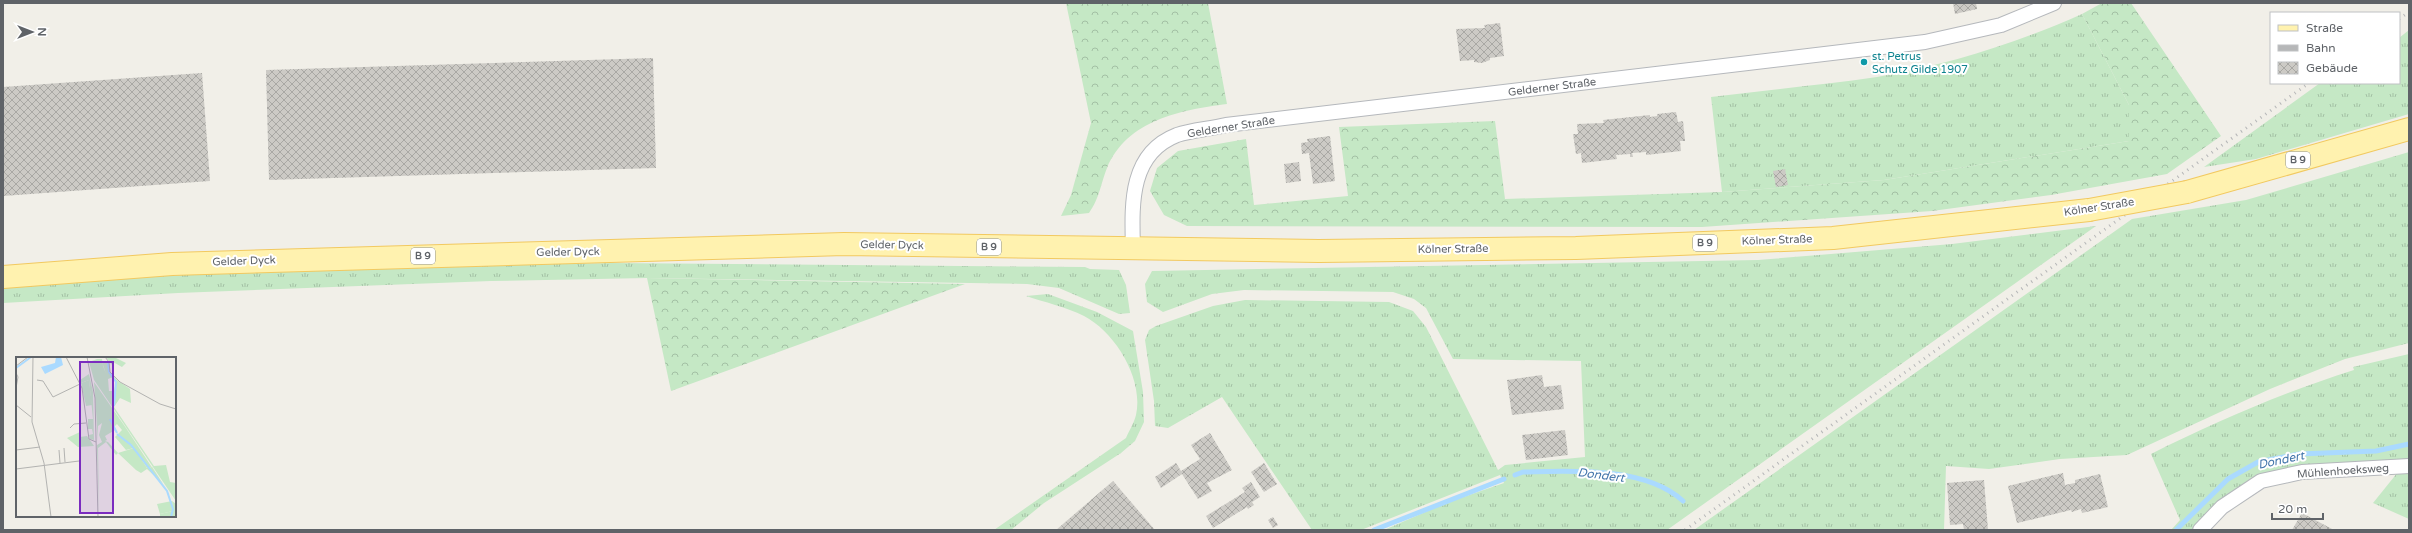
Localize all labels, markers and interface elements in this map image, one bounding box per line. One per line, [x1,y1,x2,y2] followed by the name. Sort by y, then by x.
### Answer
[12,12,52,52] north arrow
[2270,12,2400,84] legend
[2306,21,2343,35] text: Straße
[35,28,48,36] text: N
[2306,41,2336,55] text: Bahn
[1872,50,1968,76] place label: st. Petrus Schutz Gilde 1907
[1859,57,1869,67] marker: st. Petrus Schutz Gilde 1907
[2306,61,2358,75] text: Gebäude
[1507,75,1597,99] street label: Gelderner Straße
[1186,114,1276,140] street label: Gelderner Straße
[2286,152,2310,168] road number: B 9
[2063,195,2135,219] street label: Kölner Straße
[1741,232,1813,248] street label: Kölner Straße
[1693,235,1717,251] road number: B 9
[860,238,924,252] street label: Gelder Dyck
[977,239,1001,255] road number: B 9
[1417,242,1489,256] street label: Kölner Straße
[536,245,600,259] street label: Gelder Dyck
[411,248,435,264] road number: B 9
[212,253,276,269] street label: Gelder Dyck
[16,357,176,517] inset map
[2257,448,2307,472] water label: Dondert
[2297,461,2389,481] street label: Mühlenhoeksweg
[1577,465,1627,485] water label: Dondert
[2272,495,2323,521] scale bar
[2278,502,2307,516] text: 20 m

